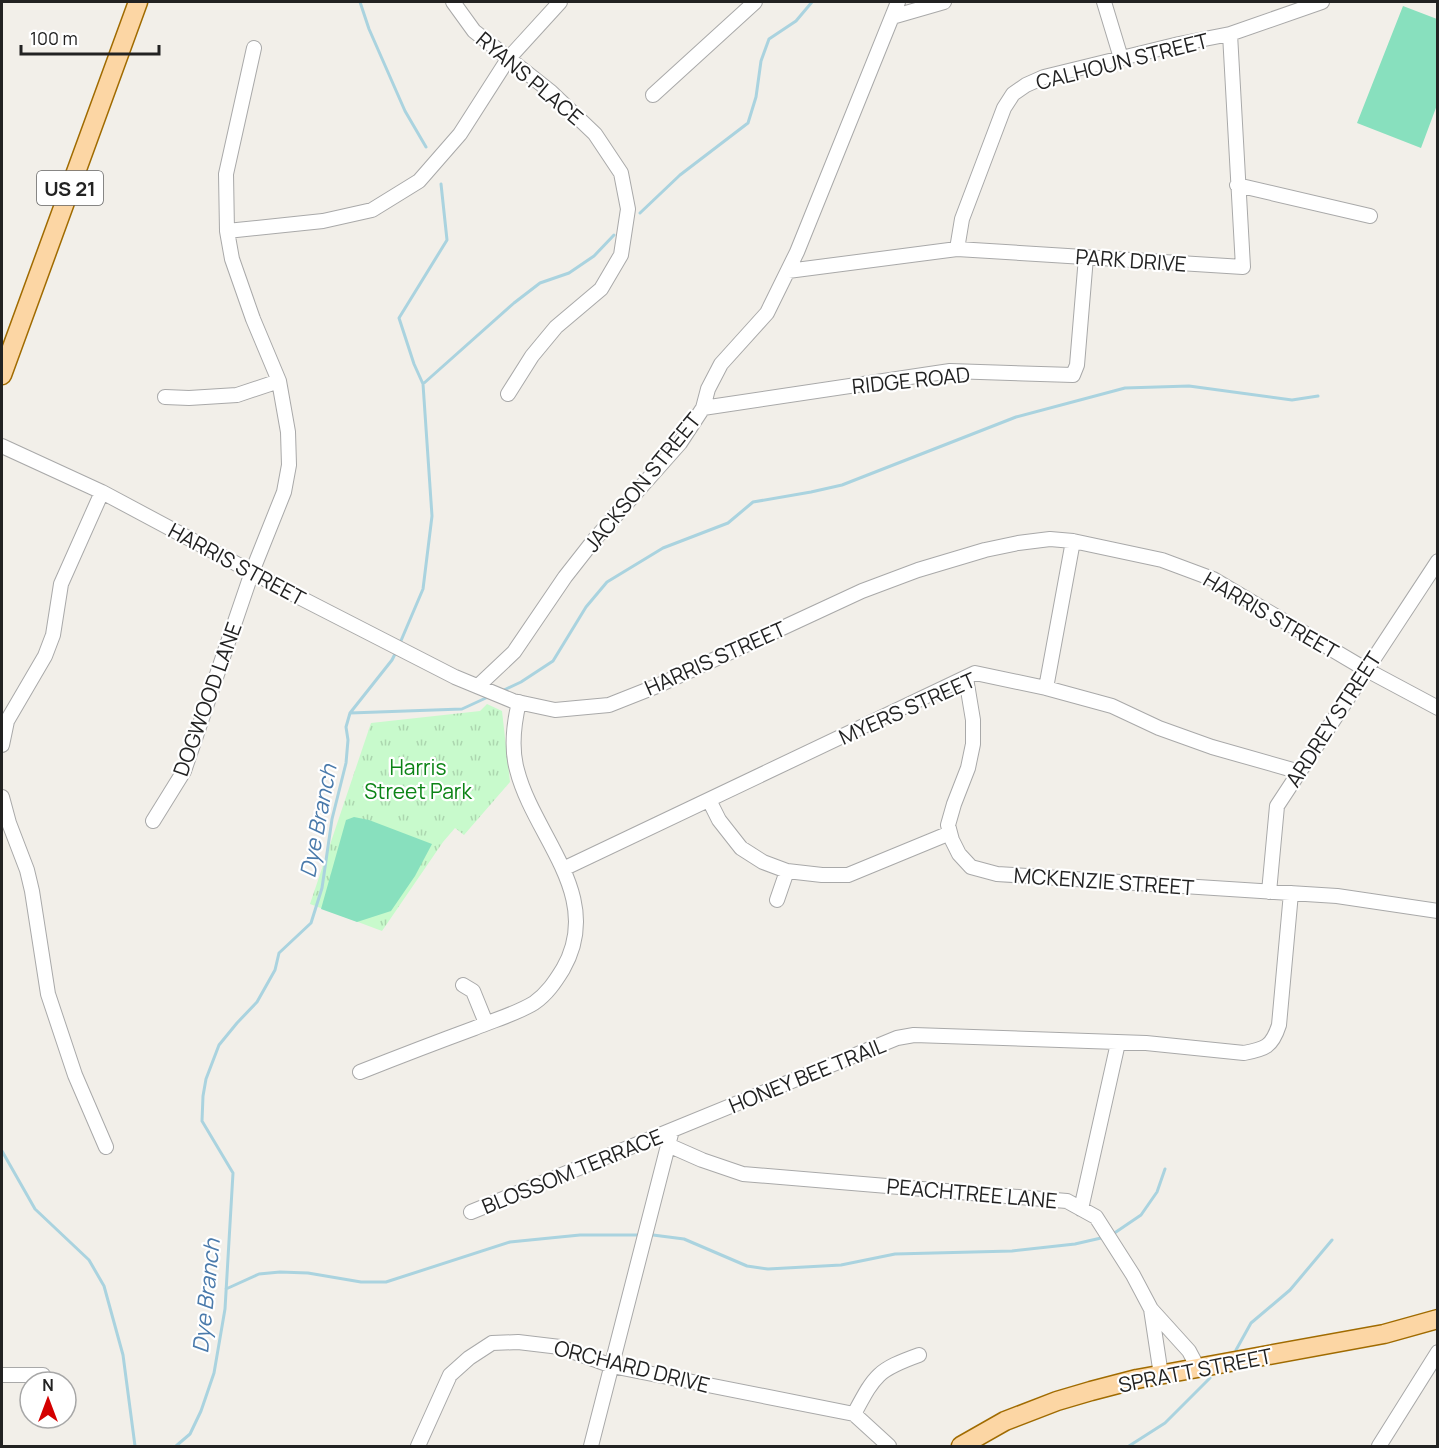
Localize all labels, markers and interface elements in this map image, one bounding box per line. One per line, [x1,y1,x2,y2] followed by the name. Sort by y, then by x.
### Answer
[21,18,159,56] scale bar
[471,25,589,131] street label: RYANS PLACE
[30,26,78,50] text: 100 m
[1033,26,1212,96] street label: CALHOUN STREET
[37,171,103,205] road number: US 21
[1075,242,1187,278] street label: PARK DRIVE
[851,360,971,400] street label: RIDGE ROAD
[577,406,707,557] street label: JACKSON STREET
[164,516,311,612] street label: HARRIS STREET
[1198,565,1344,665] street label: HARRIS STREET
[640,614,790,702] street label: HARRIS STREET
[166,618,248,780] street label: DOGWOOD LANE
[1279,646,1387,792] street label: ARDREY STREET
[834,665,980,751] street label: MYERS STREET
[364,753,472,805] park label: Harris Street Park
[292,761,344,880] water label: Dye Branch
[1013,861,1196,901] street label: MCKENZIE STREET
[724,1031,890,1119] street label: HONEY BEE TRAIL
[478,1122,666,1220] street label: BLOSSOM TERRACE
[885,1172,1059,1214] street label: PEACHTREE LANE
[185,1237,227,1355] water label: Dye Branch
[551,1333,713,1399] street label: ORCHARD DRIVE
[1116,1341,1275,1399] street label: SPRATT STREET
[18,1370,78,1430] north arrow
[42,1374,54,1396] text: N

